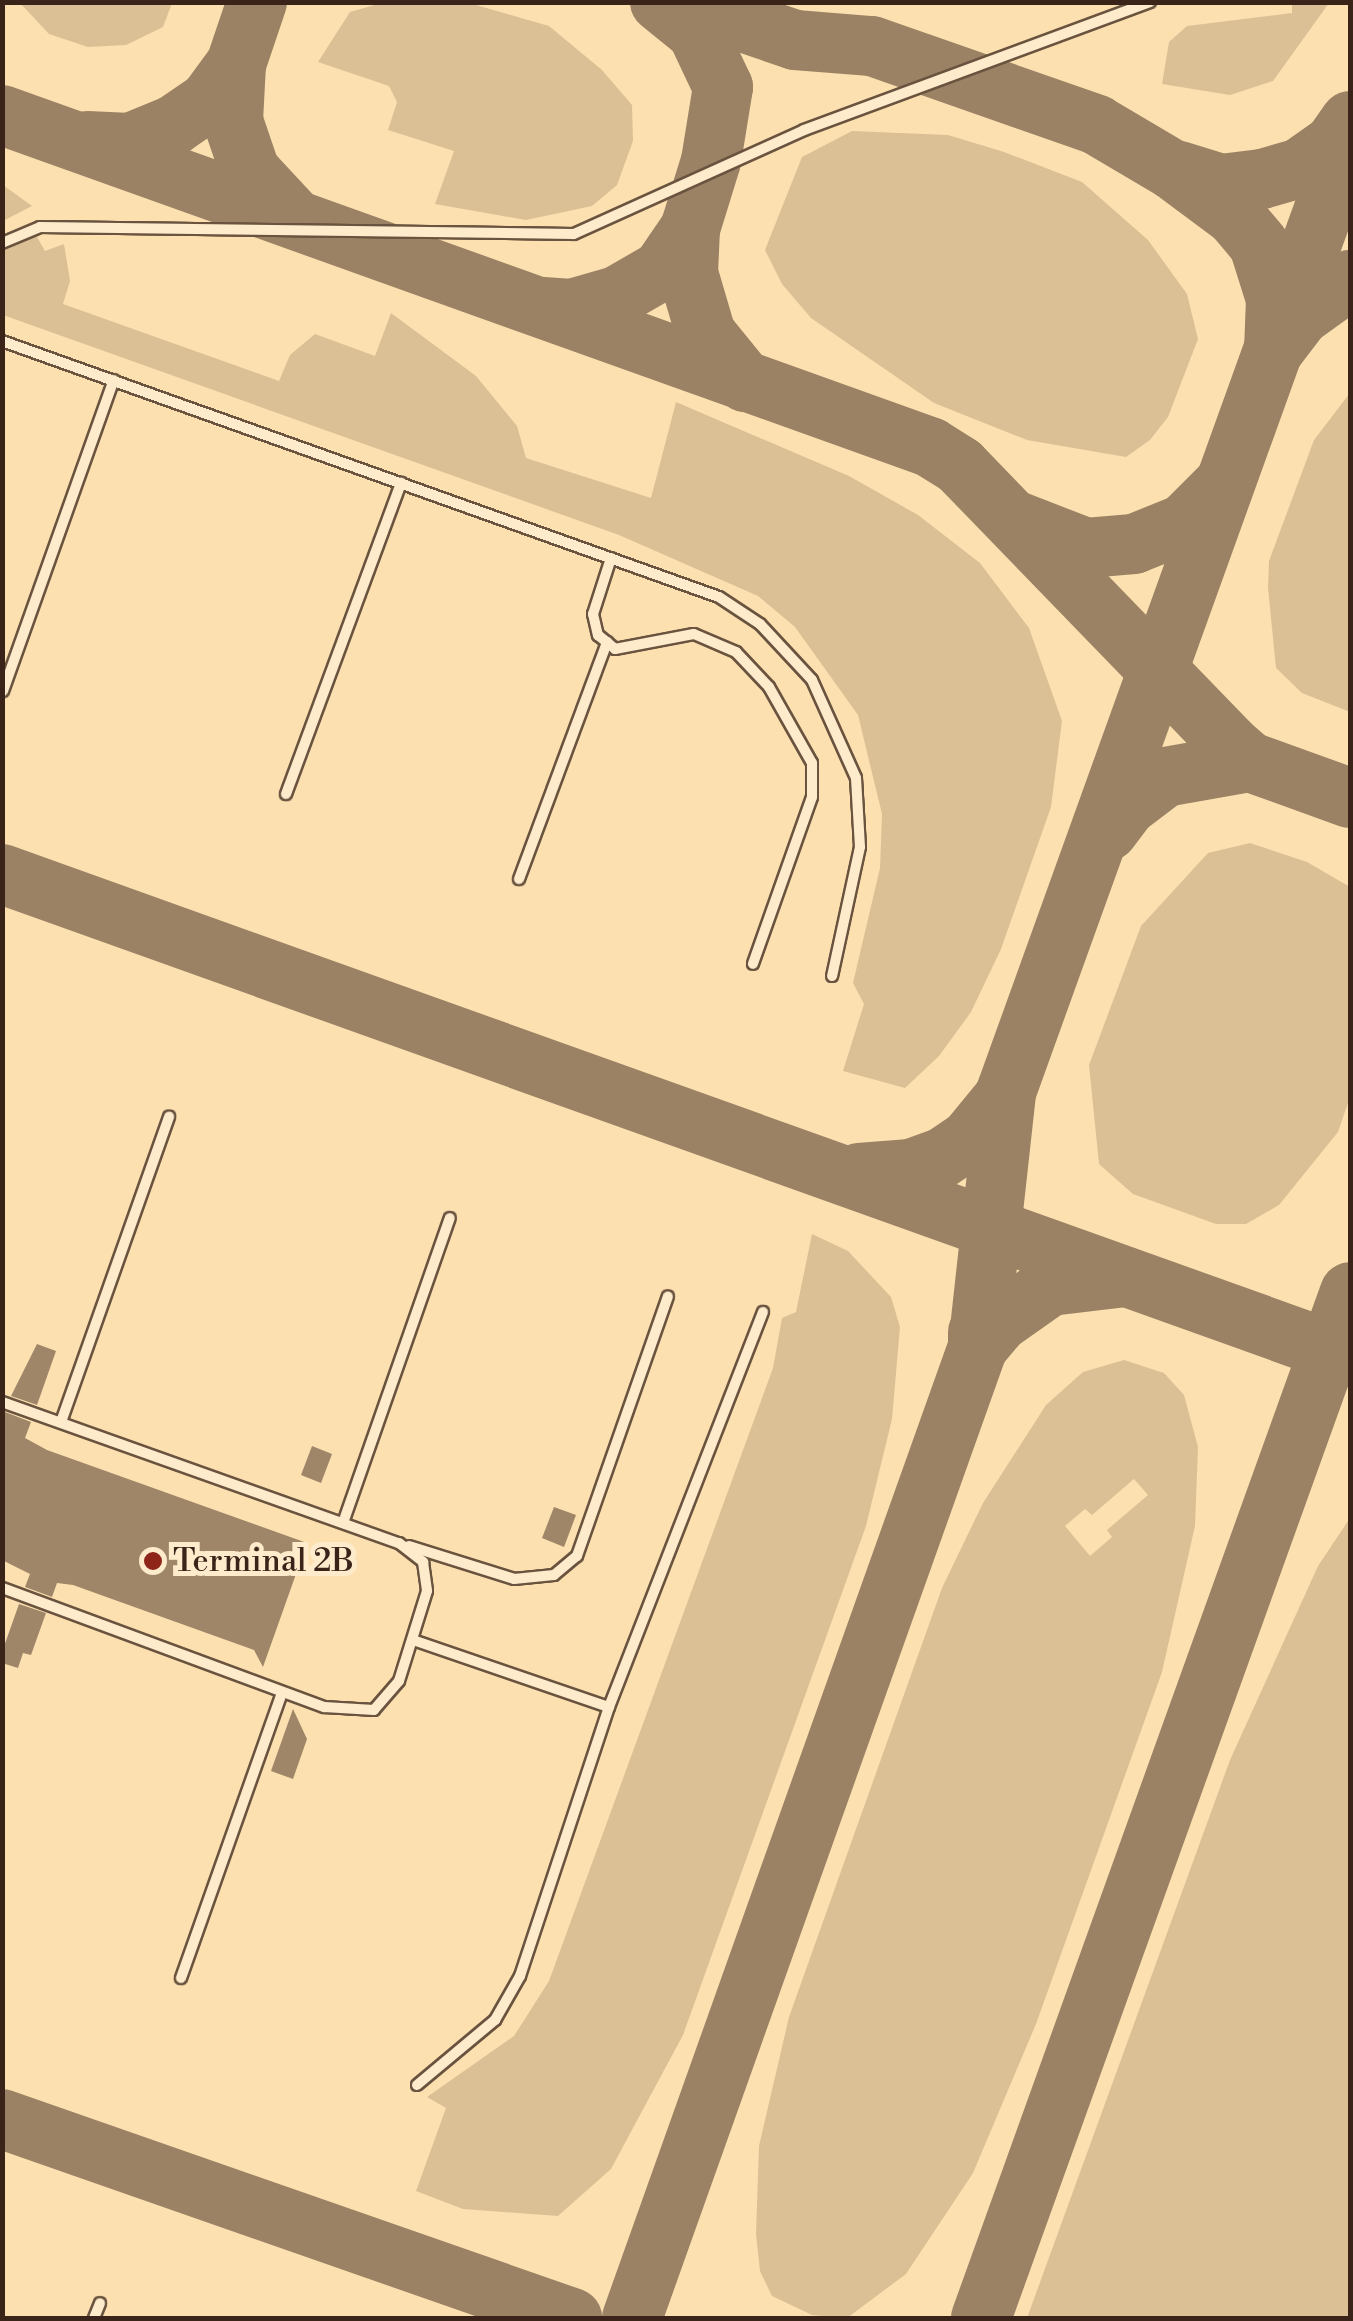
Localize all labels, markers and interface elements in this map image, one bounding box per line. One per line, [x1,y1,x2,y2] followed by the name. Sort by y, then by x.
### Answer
[173,1542,354,1580] place label: Terminal 2B
[142,1550,164,1572] marker: Terminal 2B

